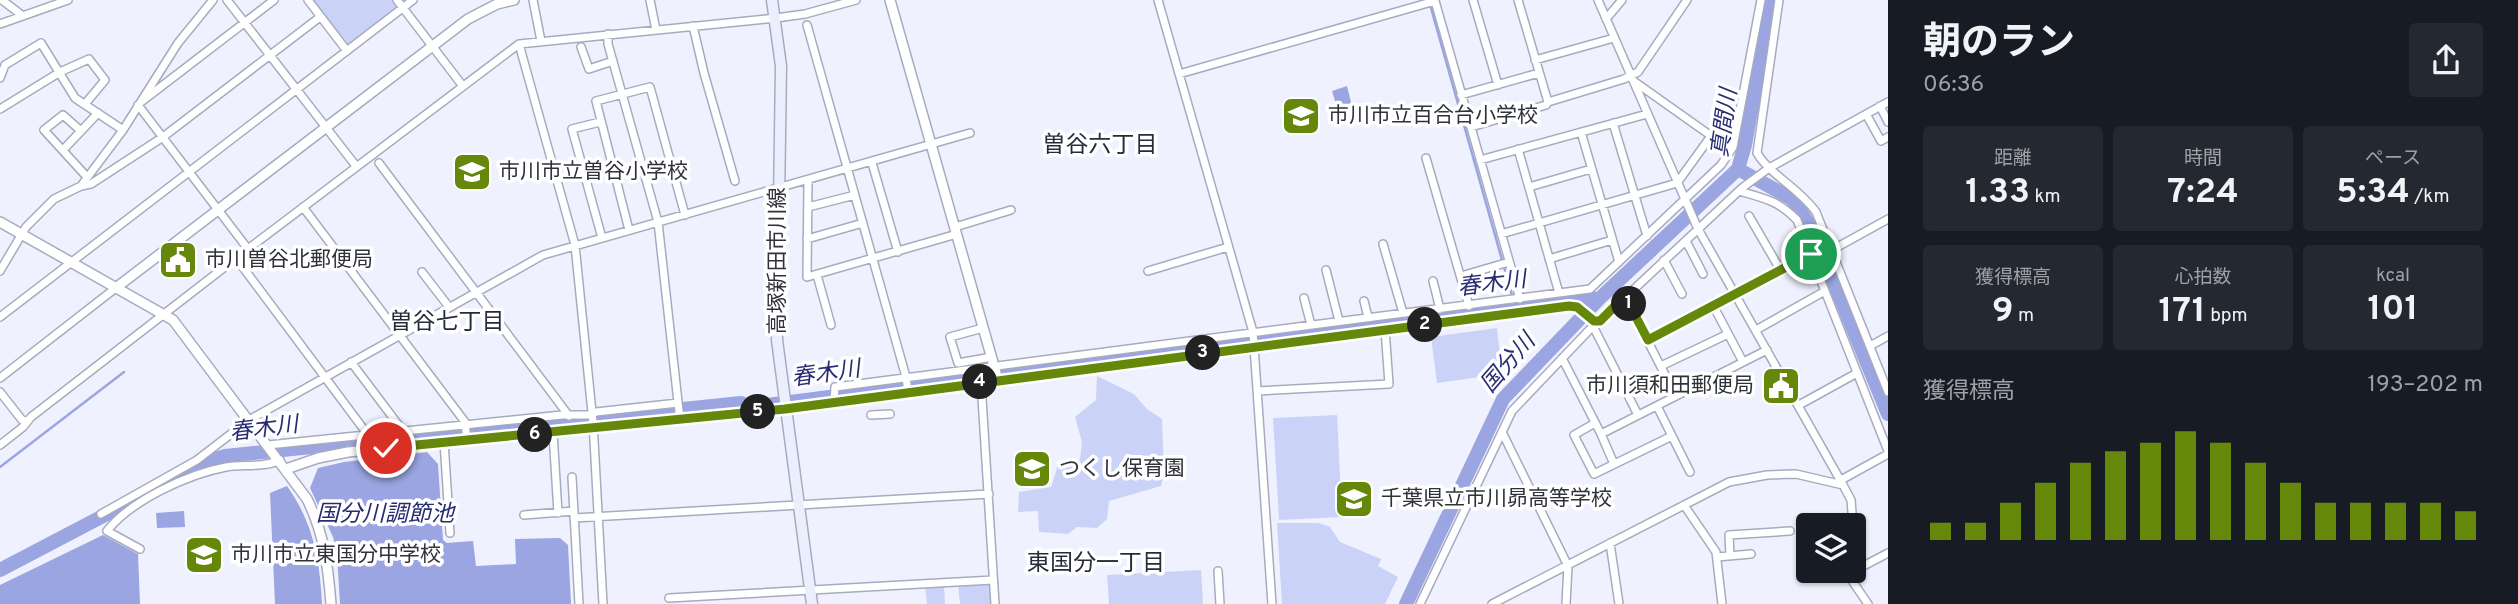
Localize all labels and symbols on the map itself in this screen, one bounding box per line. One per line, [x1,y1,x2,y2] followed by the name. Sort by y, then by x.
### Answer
[1707,84,1746,159] water label: 真間川
[1280,95,1322,137] school or university icon: 市川市立百合台小学校
[1328,103,1538,130] place label: 市川市立百合台小学校
[1043,132,1158,161] district label: 曽谷六丁目
[451,151,493,193] school or university icon: 市川市立曽谷小学校
[499,159,688,186] place label: 市川市立曽谷小学校
[765,188,792,335] street label: 高塚新田市川線
[1781,224,1841,284] pin
[157,239,199,281] public building icon: 市川曽谷北郵便局
[205,247,373,274] place label: 市川曽谷北郵便局
[1456,266,1531,304] water label: 春木川
[1612,286,1646,322] pin: 1
[1408,308,1442,342] pin: 2
[390,309,505,338] district label: 曽谷七丁目
[1475,326,1545,400] water label: 国分川
[1186,336,1220,370] pin: 3
[790,355,865,394] water label: 春木川
[962,364,998,400] pin: 4
[1760,365,1802,407] public building icon: 市川須和田郵便局
[1586,373,1754,400] place label: 市川須和田郵便局
[740,394,776,430] pin: 5
[228,411,303,449] water label: 春木川
[356,418,416,478] pin
[518,418,552,452] pin: 6
[1011,448,1053,490] school or university icon: つくし保育園
[1059,456,1185,483] place label: つくし保育園
[1333,478,1375,520] school or university icon: 千葉県立市川昴高等学校
[1381,486,1612,513] place label: 千葉県立市川昴高等学校
[316,501,456,530] water label: 国分川調節池
[183,534,225,576] school or university icon: 市川市立東国分中学校
[231,542,441,569] place label: 市川市立東国分中学校
[1027,550,1165,579] district label: 東国分一丁目

